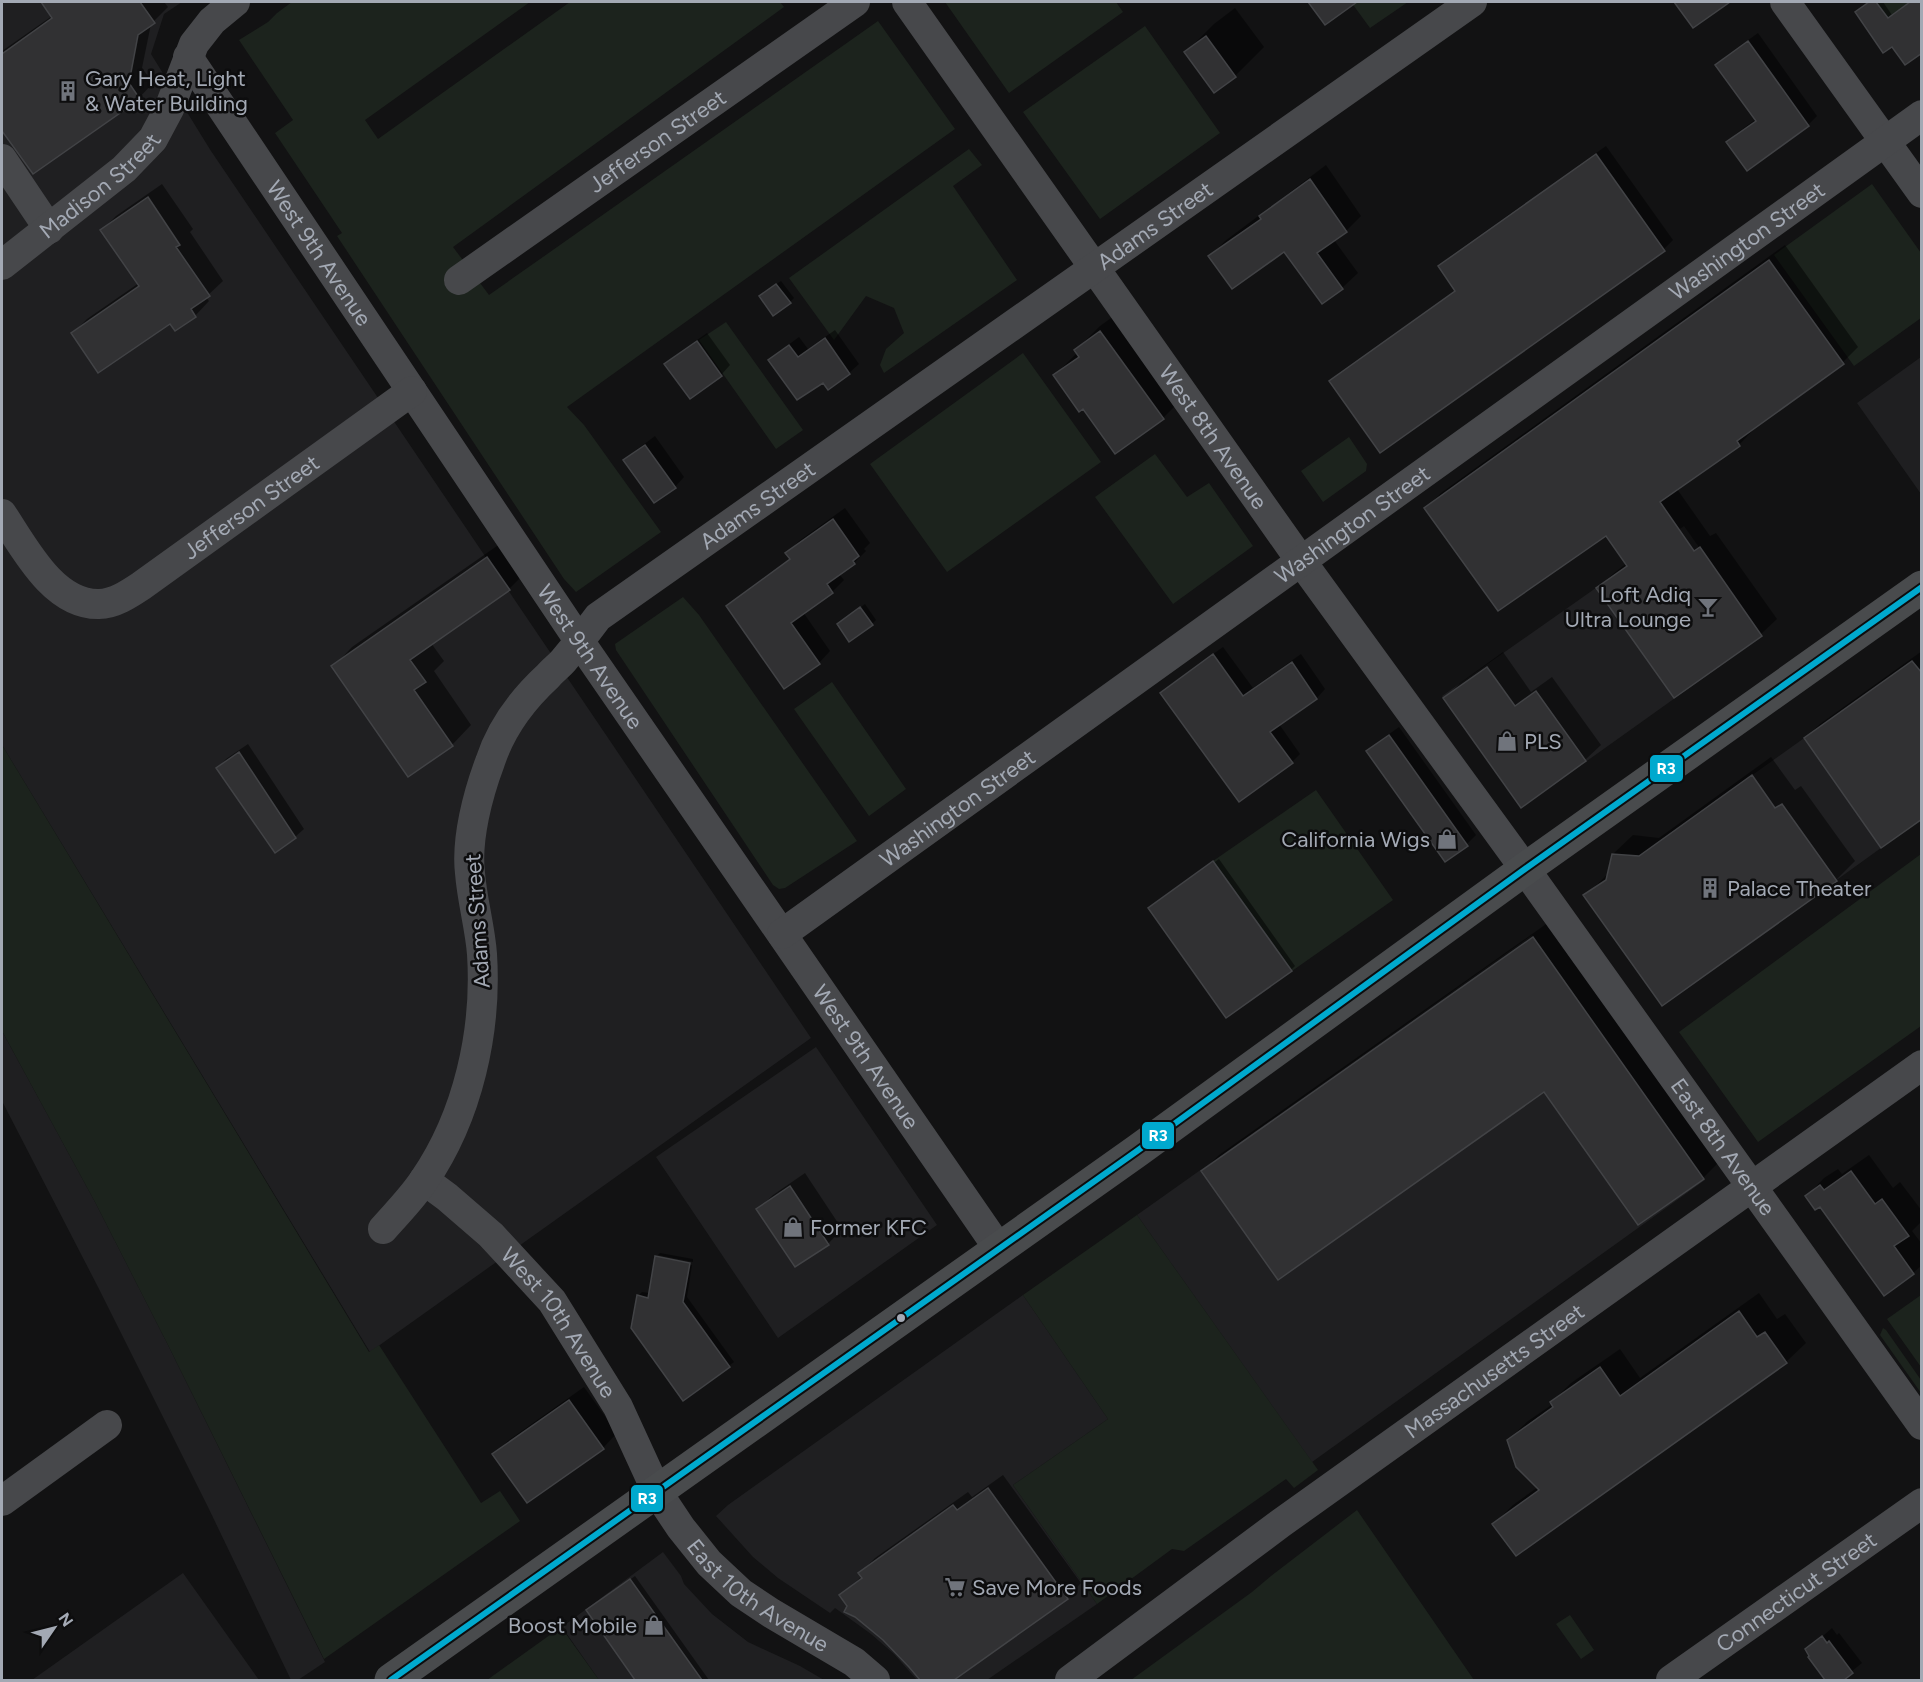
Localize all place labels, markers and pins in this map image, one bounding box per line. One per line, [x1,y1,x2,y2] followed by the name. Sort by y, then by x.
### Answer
[85,65,248,117] place label: Gary Heat, Light & Water Building
[56,79,80,103] building icon: Gary Heat, Light & Water Building
[1565,581,1691,633] place label: Loft Adiq Ultra Lounge
[1696,595,1720,619] bar icon: Loft Adiq Ultra Lounge
[1524,728,1562,755] place label: PLS
[1495,729,1519,753] shop icon: PLS
[1281,826,1430,853] place label: California Wigs
[1435,827,1459,851] shop icon: California Wigs
[1727,875,1872,902] place label: Palace Theater
[1698,876,1722,900] building icon: Palace Theater
[810,1214,927,1241] place label: Former KFC
[781,1215,805,1239] shop icon: Former KFC
[895,1312,907,1324] unlabelled marker
[972,1574,1142,1601] place label: Save More Foods
[943,1575,967,1599] supermarket icon: Save More Foods
[508,1612,637,1639] place label: Boost Mobile
[642,1613,666,1637] shop icon: Boost Mobile

